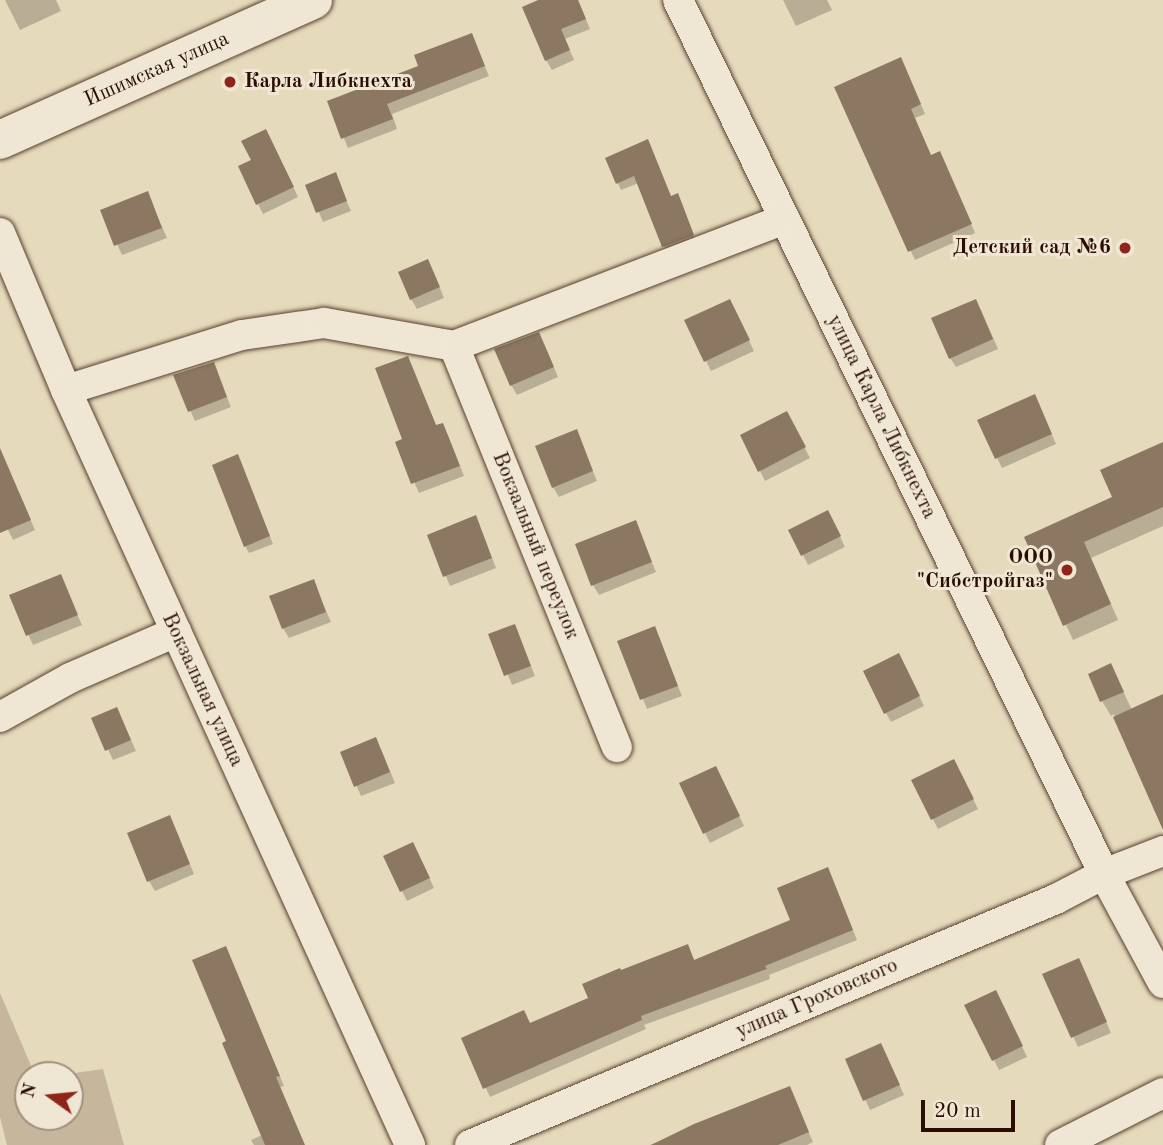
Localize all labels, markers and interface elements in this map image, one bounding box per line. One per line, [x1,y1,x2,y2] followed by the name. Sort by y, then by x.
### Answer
[81,27,233,113] street label: Ишимская улица
[244,69,412,95] place label: Карла Либкнехта
[222,74,238,90] marker: Карла Либкнехта
[953,235,1111,261] place label: Детский сад №6
[1117,240,1133,256] marker: Детский сад №6
[821,311,941,523] street label: улица Карла Либкнехта
[486,449,584,643] street label: Вокзальный переулок
[917,545,1053,595] place label: ООО "Сибстройгаз"
[1059,562,1075,578] marker: ООО "Сибстройгаз"
[155,609,249,771] street label: Вокзальная улица
[732,953,902,1045] street label: улица Гроховского
[14,1061,84,1131] north arrow
[19,1081,41,1100] text: N
[925,1086,1020,1130] scale bar
[934,1101,981,1122] text: 20 m

